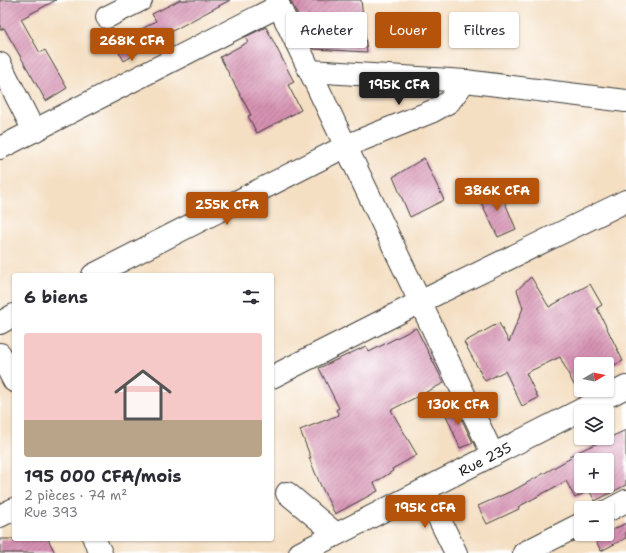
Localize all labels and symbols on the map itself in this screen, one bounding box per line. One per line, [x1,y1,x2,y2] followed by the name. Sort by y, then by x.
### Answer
[91,28,173,62] pin: 268K CFA
[358,72,440,106] pin: 195K CFA
[456,178,538,212] pin: 386K CFA
[186,192,268,226] pin: 255K CFA
[574,357,614,397] north arrow
[417,392,499,426] pin: 130K CFA
[455,438,515,480] street label: Rue 235
[384,495,466,529] pin: 195K CFA

